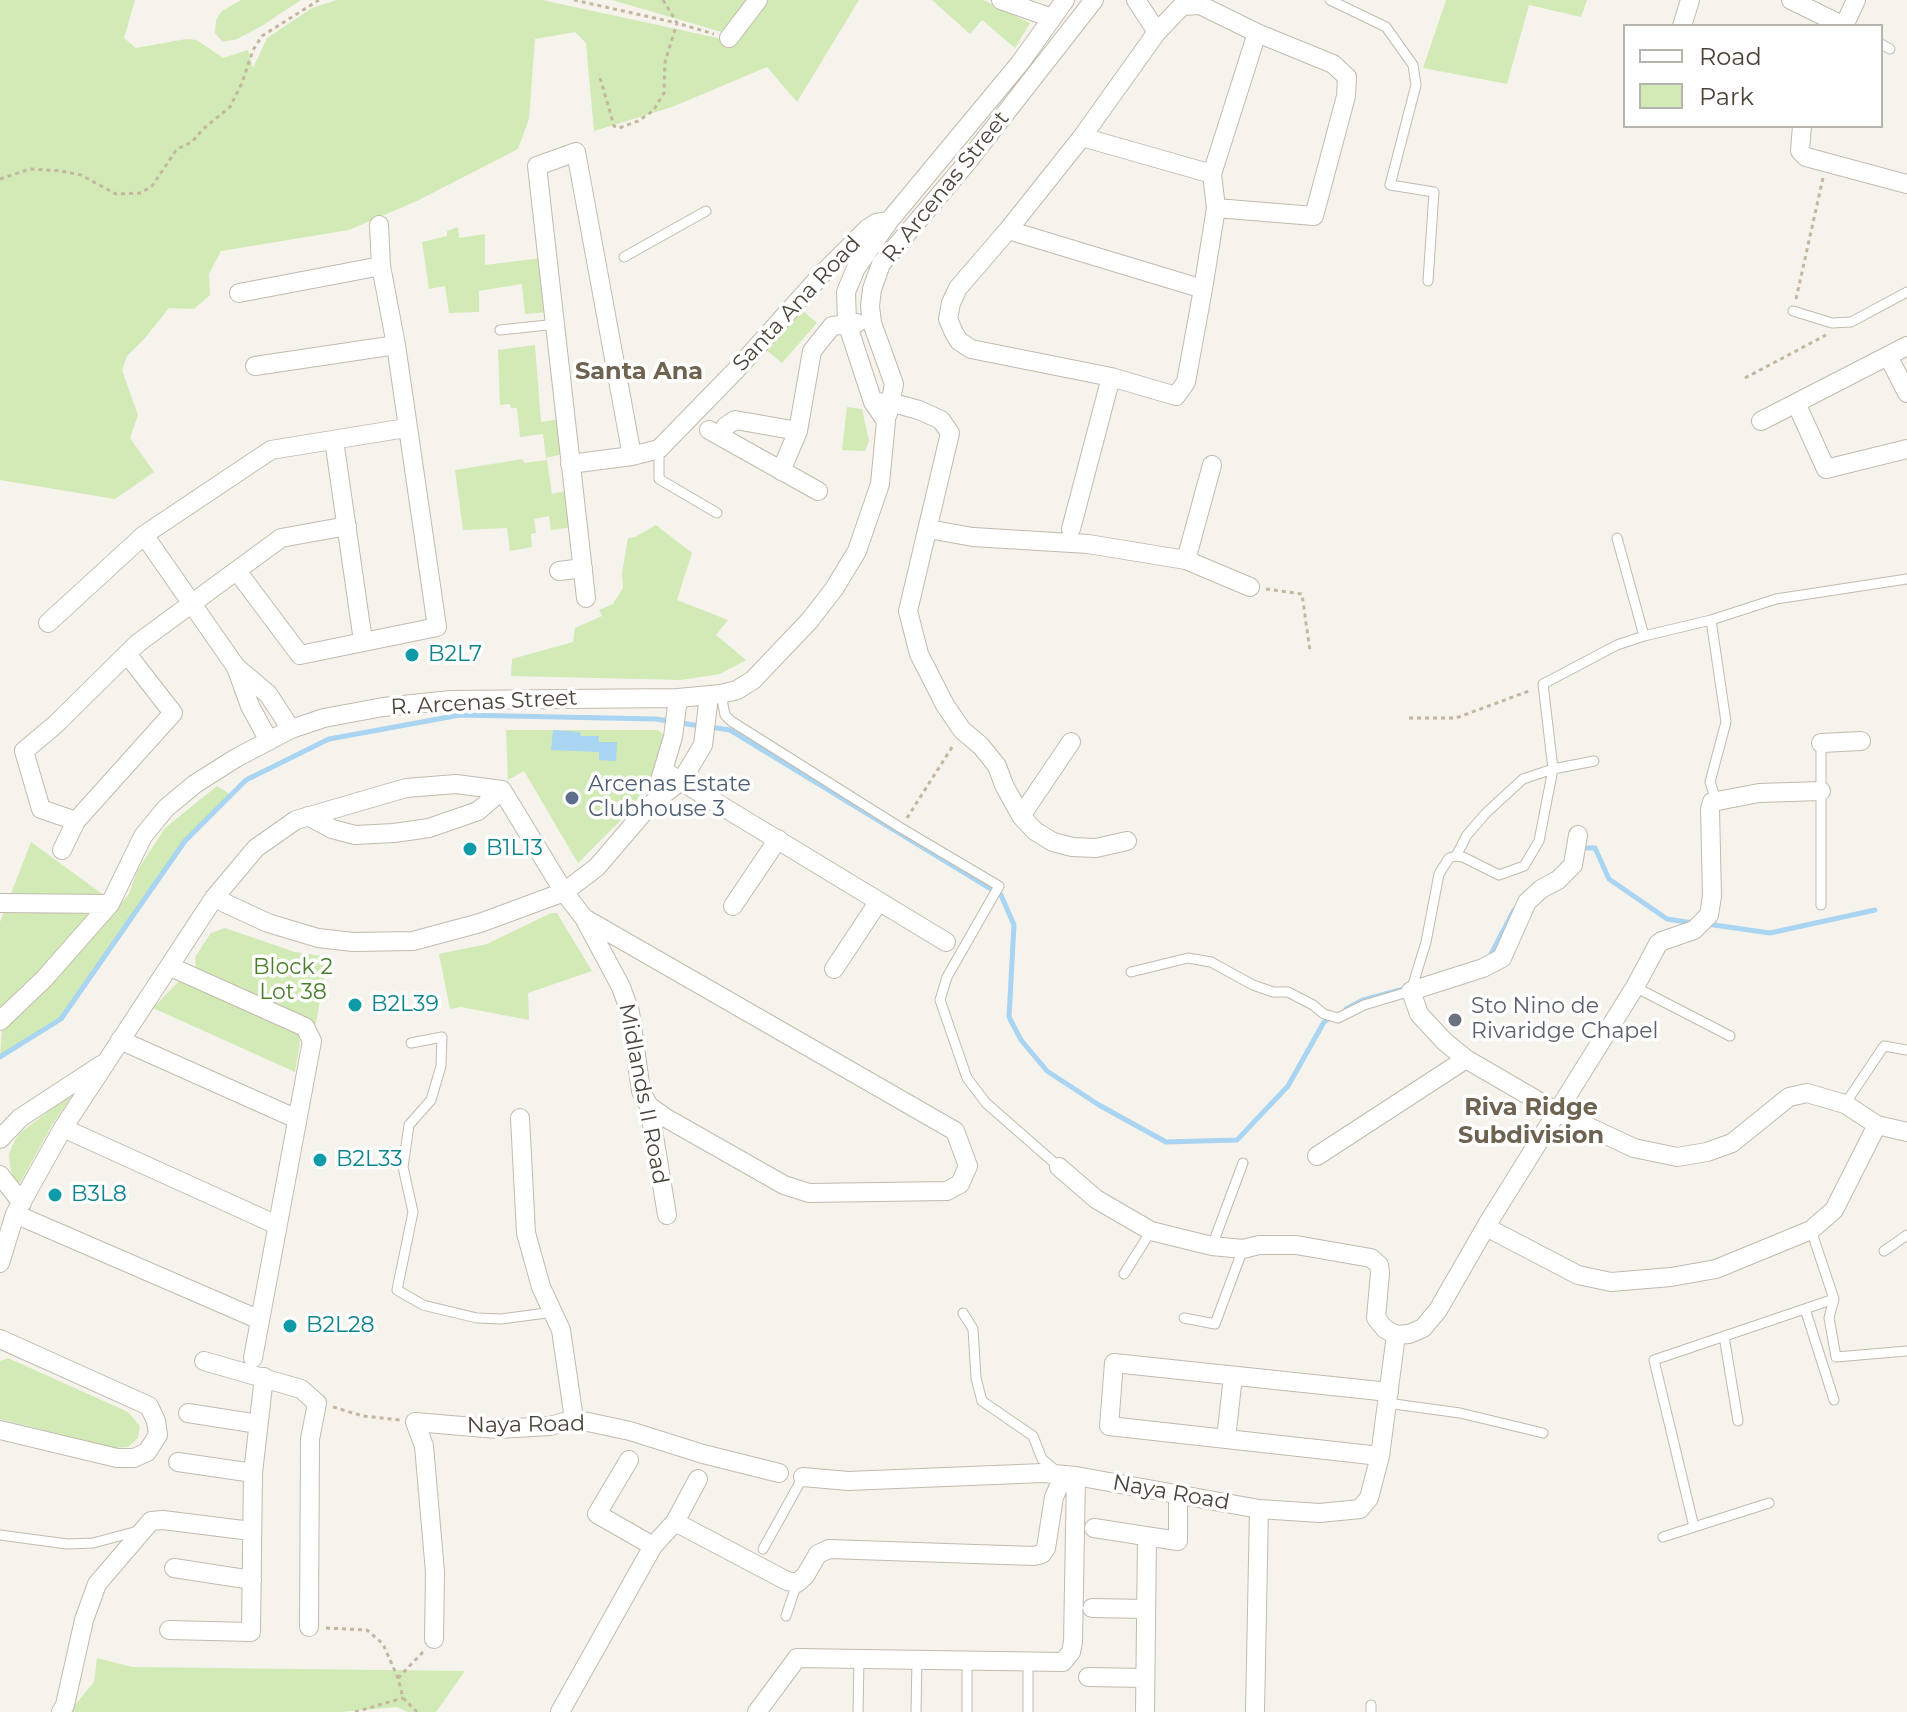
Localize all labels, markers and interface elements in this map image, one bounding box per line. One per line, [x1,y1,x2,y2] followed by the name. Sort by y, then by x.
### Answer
[1623,24,1883,128] legend
[1699,42,1762,71] text: Road
[1699,82,1754,111] text: Park
[877,106,1015,268] street label: R. Arcenas Street
[727,231,867,377] street label: Santa Ana Road
[575,358,703,386] district label: Santa Ana
[428,642,482,668] place label: B2L7
[403,646,421,664] marker: B2L7
[390,685,578,721] street label: R. Arcenas Street
[588,772,751,824] place label: Arcenas Estate Clubhouse 3
[563,789,581,807] marker: Arcenas Estate Clubhouse 3
[486,836,543,862] place label: B1L13
[461,840,479,858] marker: B1L13
[253,955,333,1006] park label: Block 2 Lot 38
[371,992,439,1018] place label: B2L39
[1471,994,1658,1046] place label: Sto Nino de Rivaridge Chapel
[346,996,364,1014] marker: B2L39
[613,1001,673,1187] street label: Midlands II Road
[1446,1011,1464,1029] marker: Sto Nino de Rivaridge Chapel
[1458,1094,1604,1150] district label: Riva Ridge Subdivision
[336,1147,403,1173] place label: B2L33
[311,1151,329,1169] marker: B2L33
[71,1182,127,1208] place label: B3L8
[46,1186,64,1204] marker: B3L8
[306,1313,375,1339] place label: B2L28
[281,1317,299,1335] marker: B2L28
[467,1411,585,1439] street label: Naya Road
[1111,1470,1231,1516] street label: Naya Road

